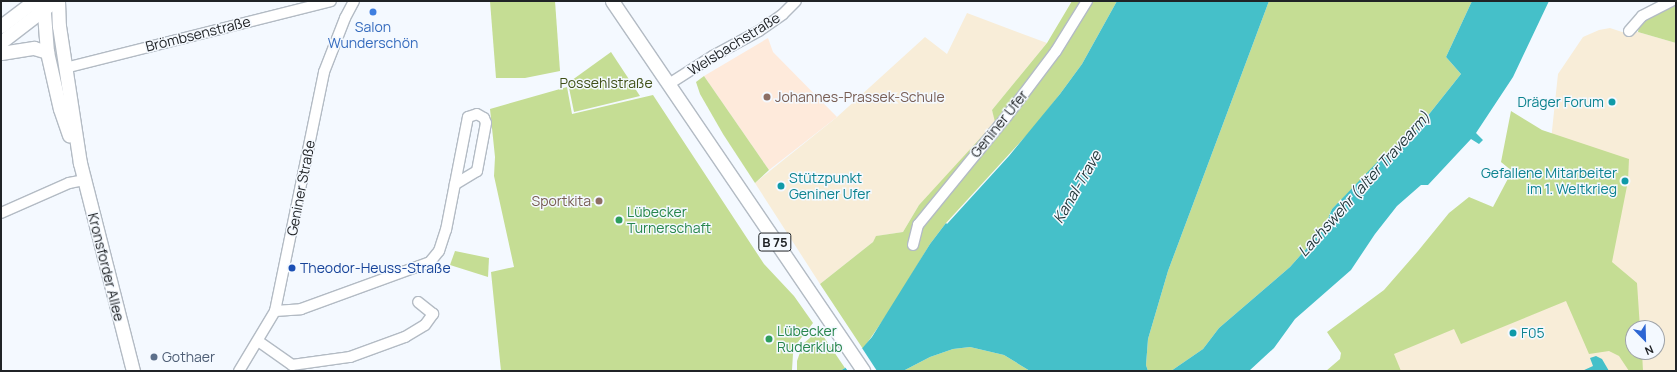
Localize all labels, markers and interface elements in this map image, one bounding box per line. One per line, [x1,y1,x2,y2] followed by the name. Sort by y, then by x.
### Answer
[368,7,378,17] marker: Salon Wunderschön
[685,9,783,79] street label: Welsbachstraße
[144,13,252,55] street label: Brömbsenstraße
[328,19,418,52] place label: Salon Wunderschön
[559,75,653,91] park label: Possehlstraße
[967,87,1031,161] street label: Geniner Ufer
[775,89,945,105] place label: Johannes-Prassek-Schule
[762,92,772,102] marker: Johannes-Prassek-Schule
[1517,94,1604,110] place label: Dräger Forum
[1607,97,1617,107] marker: Dräger Forum
[1294,108,1434,260] water label: Lachswehr (alter Travearm)
[283,139,319,237] street label: Geniner Straße
[1049,148,1105,226] water label: Kanal-Trave
[1481,165,1617,198] place label: Gefallene Mitarbeiter im 1. Weltkrieg
[789,170,870,202] place label: Stützpunkt Geniner Ufer
[1620,176,1630,186] marker: Gefallene Mitarbeiter im 1. Weltkrieg
[776,181,786,191] marker: Stützpunkt Geniner Ufer
[532,193,591,209] place label: Sportkita
[594,196,604,206] marker: Sportkita
[627,204,711,236] place label: Lübecker Turnerschaft
[84,211,128,323] street label: Kronsforder Allee
[614,215,624,225] marker: Lübecker Turnerschaft
[758,231,792,253] road number: B 75
[300,260,451,276] place label: Theodor-Heuss-Straße
[287,263,297,273] marker: Theodor-Heuss-Straße
[1625,320,1665,360] north arrow
[777,323,842,356] place label: Lübecker Ruderklub
[1521,325,1545,341] place label: F05
[1508,328,1518,338] marker: F05
[764,334,774,344] marker: Lübecker Ruderklub
[1643,342,1656,359] text: N
[162,349,215,365] place label: Gothaer
[149,352,159,362] marker: Gothaer

